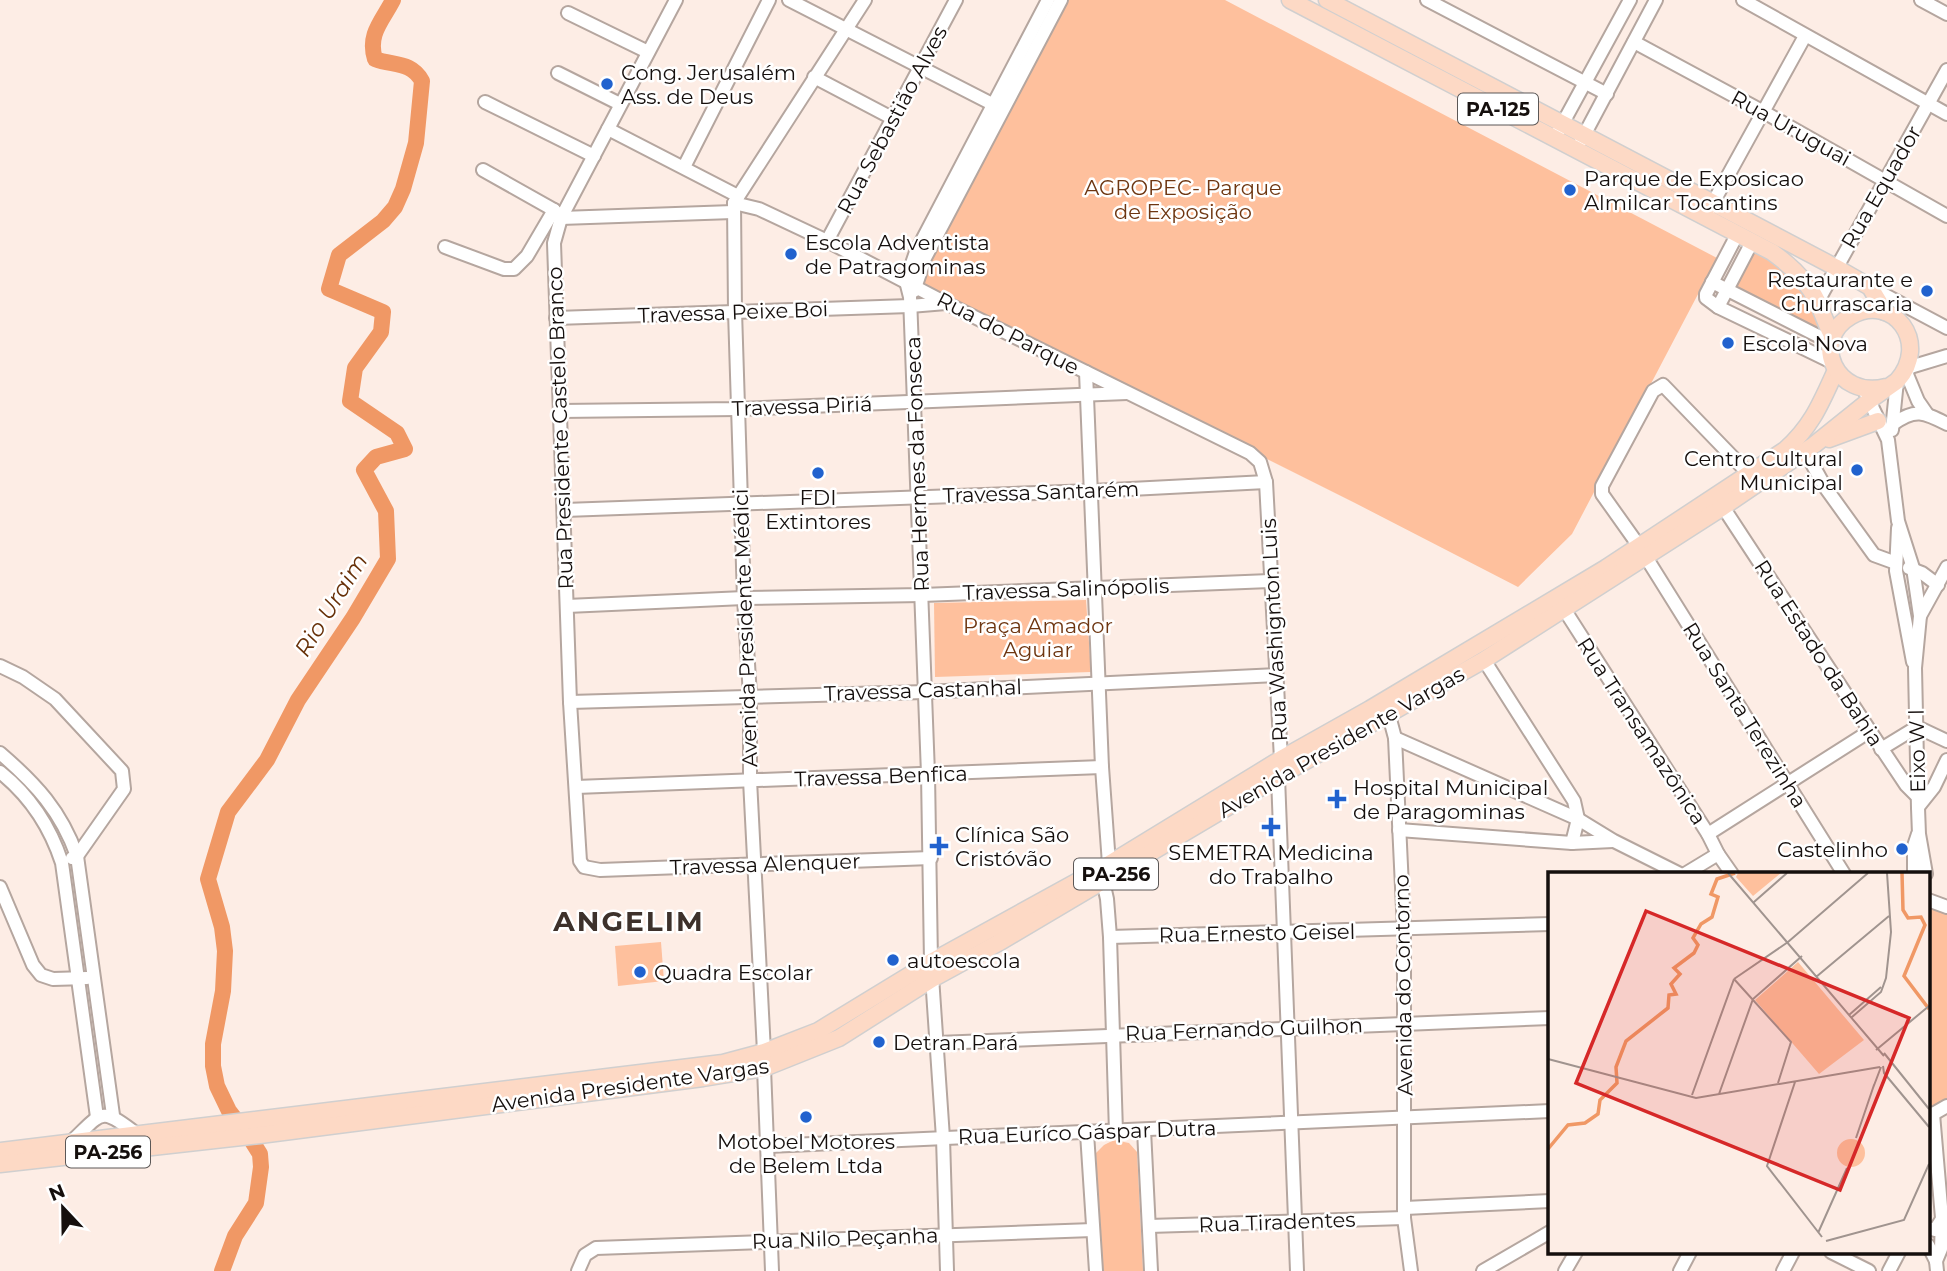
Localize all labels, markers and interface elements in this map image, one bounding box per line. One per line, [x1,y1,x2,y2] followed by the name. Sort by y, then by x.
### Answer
[832,22,952,218] street label: Rua Sebastião Alves
[621,60,796,109] place label: Cong. Jerusalém Ass. de Deus
[599,76,615,92] marker: Cong. Jerusalém Ass. de Deus
[1727,85,1855,171] street label: Rua Uruguai
[1458,94,1538,124] road number: PA-125
[1836,121,1926,253] street label: Rua Equador
[1584,166,1804,215] place label: Parque de Exposicao Almilcar Tocantins
[1084,175,1282,224] park label: AGROPEC- Parque de Exposição
[1562,182,1578,198] marker: Parque de Exposicao Almilcar Tocantins
[805,230,990,279] place label: Escola Adventista de Patragominas
[783,246,799,262] marker: Escola Adventista de Patragominas
[542,266,578,590] street label: Rua Presidente Castelo Branco
[1767,267,1913,316] place label: Restaurante e Churrascaria
[1919,283,1935,299] marker: Restaurante e Churrascaria
[933,286,1083,380] street label: Rua do Parque
[637,296,829,328] street label: Travessa Peixe Boi
[1742,331,1868,356] place label: Escola Nova
[1720,335,1736,351] marker: Escola Nova
[900,336,934,592] street label: Rua Hermes da Fonseca
[731,391,873,421] street label: Travessa Piriá
[1684,446,1843,495] place label: Centro Cultural Municipal
[1849,462,1865,478] marker: Centro Cultural Municipal
[810,465,826,481] marker: FDI Extintores
[942,476,1140,508] street label: Travessa Santarém
[765,485,871,534] place label: FDI Extintores
[728,488,762,768] street label: Avenida Presidente Médici
[1256,518,1292,742] street label: Rua Washignton Luis
[288,548,374,662] water label: Rio Uraim
[1749,555,1889,751] street label: Rua Estado da Bahia
[962,573,1170,605] street label: Travessa Salinópolis
[963,613,1113,662] park label: Praça Amador Aguiar
[1678,618,1812,812] street label: Rua Santa Terezinha
[1572,633,1712,829] street label: Rua Transamazônica
[1213,661,1469,823] street label: Avenida Presidente Vargas
[824,674,1022,706] street label: Travessa Castanhal
[1904,709,1930,793] street label: Eixo W l
[794,760,968,792] street label: Travessa Benfica
[1353,775,1548,824] place label: Hospital Municipal de Paragominas
[1327,789,1347,809] marker: Hospital Municipal de Paragominas
[1261,817,1281,837] marker: SEMETRA Medicina do Trabalho
[955,822,1069,871] place label: Clínica São Cristóvão
[929,836,949,856] marker: Clínica São Cristóvão
[1777,837,1888,862] place label: Castelinho
[1168,840,1374,889] place label: SEMETRA Medicina do Trabalho
[1894,841,1910,857] marker: Castelinho
[669,848,861,880] street label: Travessa Alenquer
[1074,859,1158,890] road number: PA-256
[1548,872,1930,1254] inset map
[1389,874,1417,1096] street label: Avenida do Contorno
[552,904,705,938] district label: ANGELIM
[1159,919,1355,947] street label: Rua Ernesto Geisel
[907,948,1021,973] place label: autoescola
[885,952,901,968] marker: autoescola
[654,960,813,985] place label: Quadra Escolar
[632,964,648,980] marker: Quadra Escolar
[1125,1012,1363,1046] street label: Rua Fernando Guilhon
[893,1030,1018,1055] place label: Detran Pará
[871,1034,887,1050] marker: Detran Pará
[490,1053,770,1117] street label: Avenida Presidente Vargas
[798,1109,814,1125] marker: Motobel Motores de Belem Ltda
[957,1115,1217,1149] street label: Rua Euríco Gáspar Dutra
[717,1129,895,1178] place label: Motobel Motores de Belem Ltda
[66,1136,150,1168] road number: PA-256
[28,1173,98,1243] north arrow
[45,1179,68,1206] text: N
[1198,1207,1356,1237] street label: Rua Tiradentes
[751,1222,939,1254] street label: Rua Nilo Peçanha

